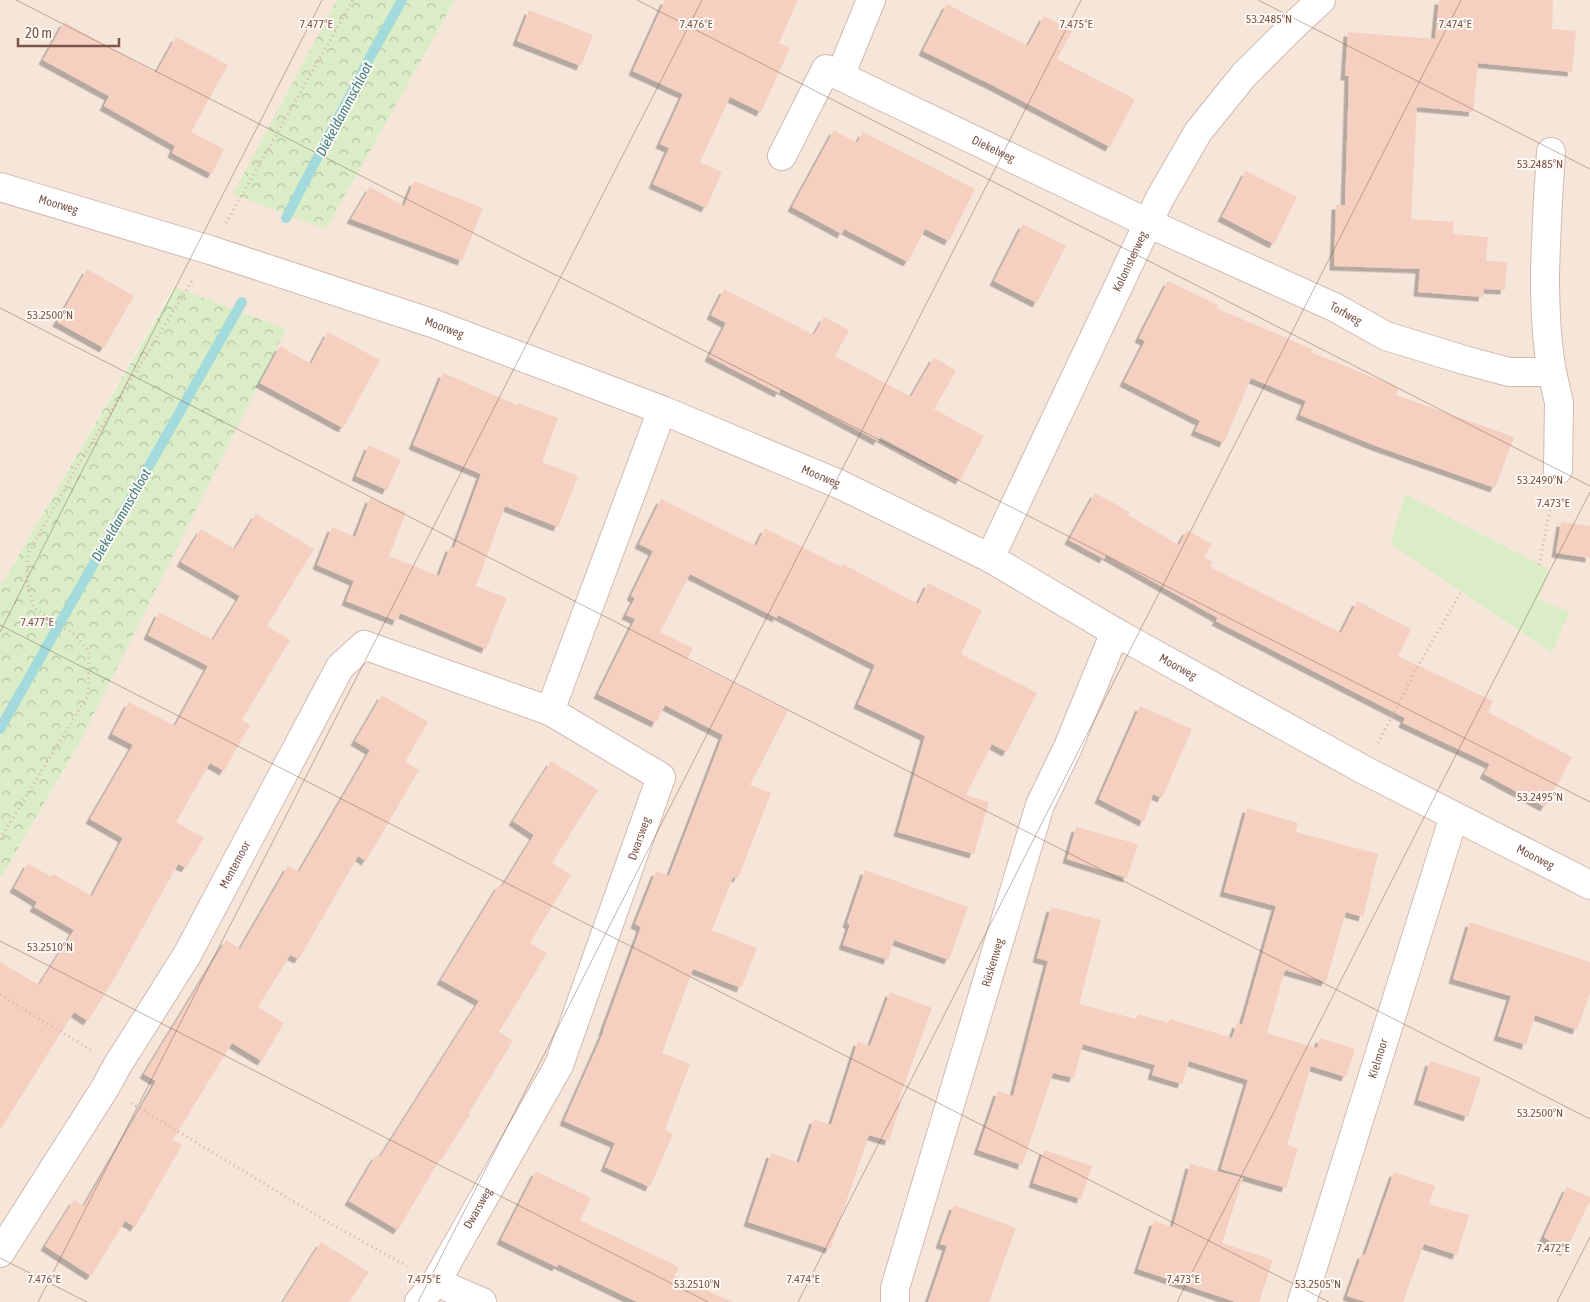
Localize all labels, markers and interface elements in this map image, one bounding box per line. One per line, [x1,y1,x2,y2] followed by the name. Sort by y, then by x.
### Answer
[1246,12,1292,26] text: 53.2485°N
[18,15,119,47] scale bar
[299,17,333,31] text: 7.477°E
[679,17,713,31] text: 7.476°E
[1059,17,1093,31] text: 7.475°E
[1438,17,1472,31] text: 7.474°E
[25,24,52,41] text: 20 m
[313,59,375,159] water label: Diekeldammschloot
[969,133,1018,166] street label: Diekelweg
[1517,157,1563,171] text: 53.2485°N
[37,192,81,217] street label: Moorweg
[1110,228,1151,294] street label: Kolonistenweg
[1328,299,1365,329] street label: Torfweg
[27,308,73,322] text: 53.2500°N
[423,314,466,342] street label: Moorweg
[799,462,843,491] street label: Moorweg
[88,466,154,564] water label: Diekeldammschloot
[1517,473,1563,487] text: 53.2490°N
[1536,496,1570,510] text: 7.473°E
[20,615,54,629] text: 7.477°E
[1157,651,1200,683] street label: Moorweg
[1517,790,1563,804] text: 53.2495°N
[625,814,654,862] street label: Dwarsweg
[217,838,253,891] street label: Mentemoor
[1514,842,1557,873] street label: Moorweg
[979,936,1007,988] street label: Rüskenweg
[27,940,73,954] text: 53.2510°N
[1365,1037,1391,1080] street label: Kielmoor
[1517,1106,1563,1120] text: 53.2500°N
[461,1185,495,1231] street label: Dwarsweg
[1536,1241,1570,1255] text: 7.472°E
[27,1272,61,1286] text: 7.476°E
[407,1272,441,1286] text: 7.475°E
[786,1272,820,1286] text: 7.474°E
[1166,1272,1200,1286] text: 7.473°E
[674,1277,720,1291] text: 53.2510°N
[1295,1277,1341,1291] text: 53.2505°N

